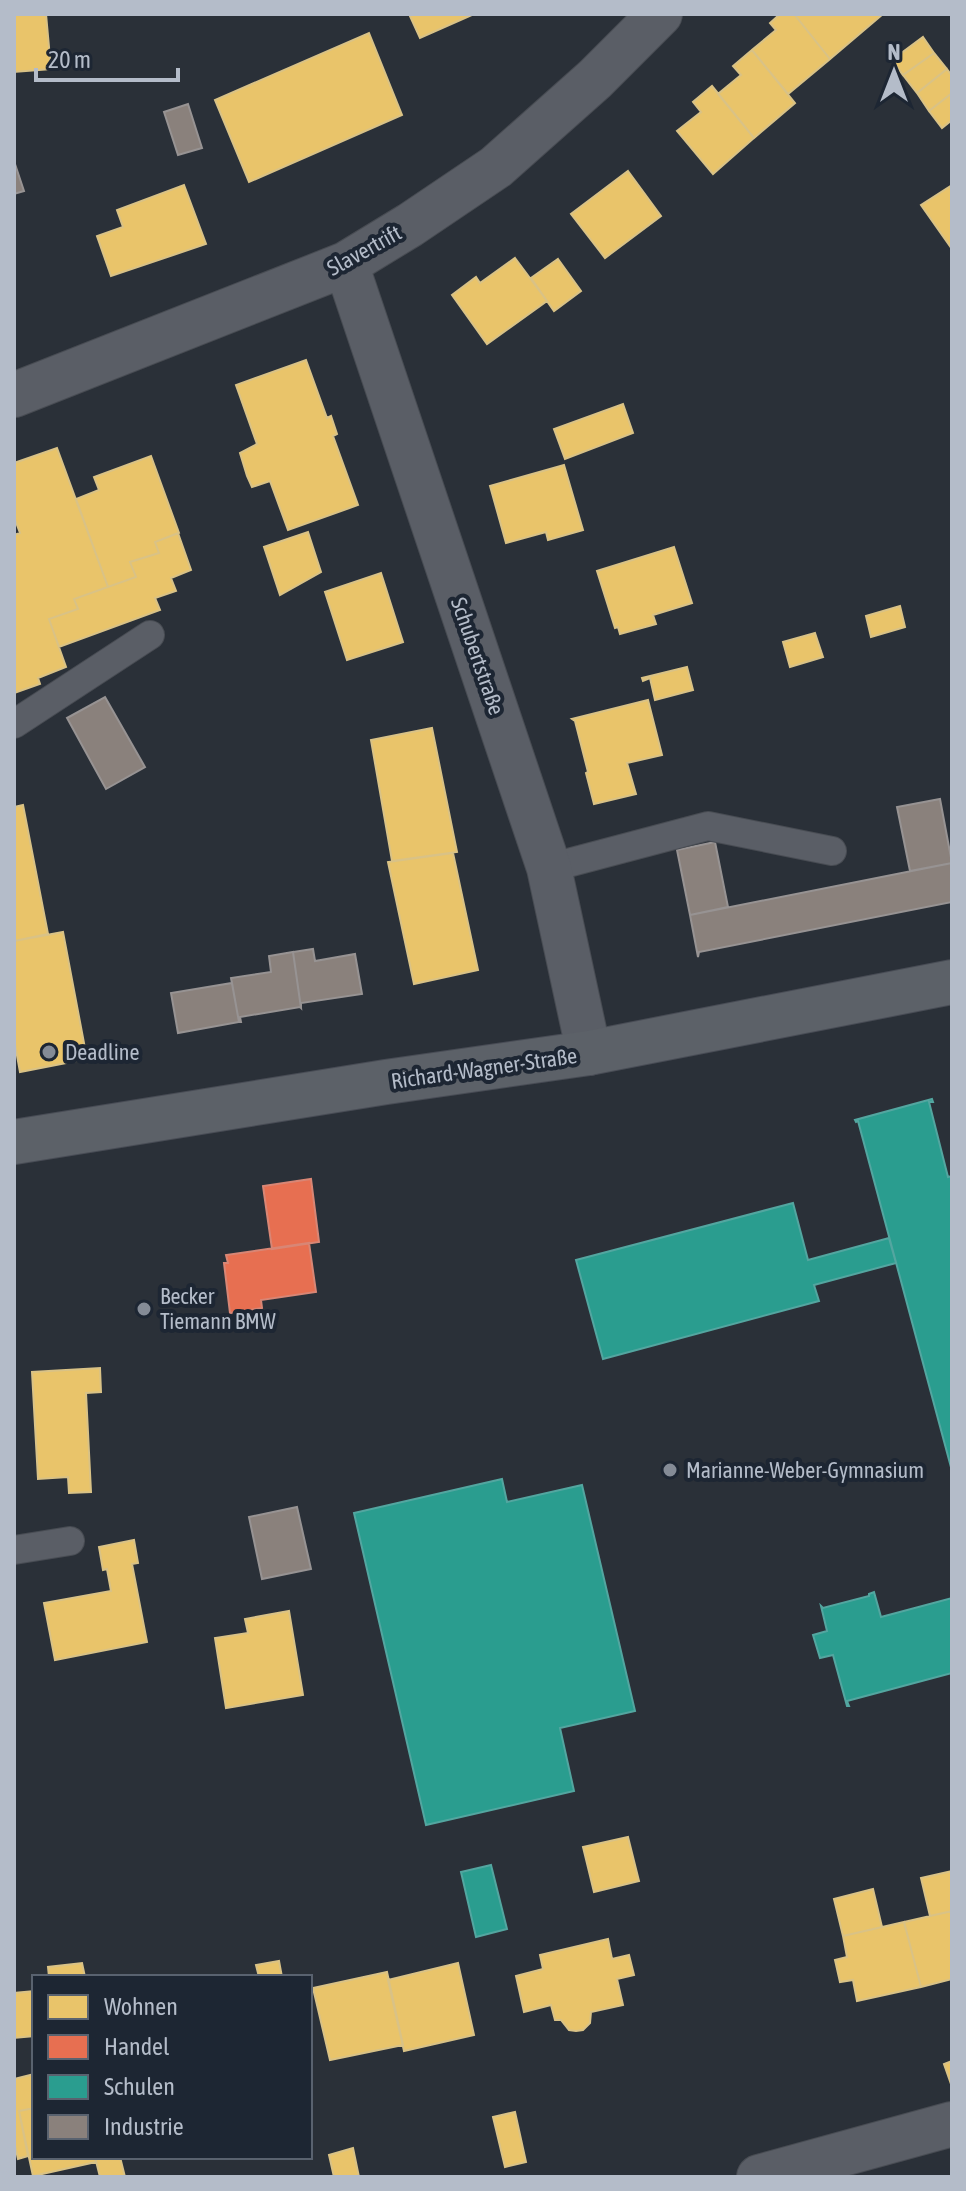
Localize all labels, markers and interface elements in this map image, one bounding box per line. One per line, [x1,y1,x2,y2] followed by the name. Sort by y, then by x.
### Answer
[36,32,178,82] scale bar
[854,32,934,112] north arrow
[888,39,900,65] text: N
[48,46,91,73] text: 20 m
[322,219,406,281] street label: Slavertrift
[446,594,510,718] street label: Schubertstraße
[65,1039,140,1065] place label: Deadline
[389,1042,579,1094] street label: Richard-Wagner-Straße
[40,1043,58,1061] marker: Deadline
[160,1283,276,1334] place label: Becker Tiemann BMW
[135,1300,153,1318] marker: Becker Tiemann BMW
[686,1457,924,1483] place label: Marianne-Weber-Gymnasium
[661,1461,679,1479] marker: Marianne-Weber-Gymnasium
[32,1975,312,2159] legend
[104,1993,178,2020] text: Wohnen
[104,2033,170,2060] text: Handel
[104,2073,175,2100] text: Schulen
[104,2113,184,2140] text: Industrie

